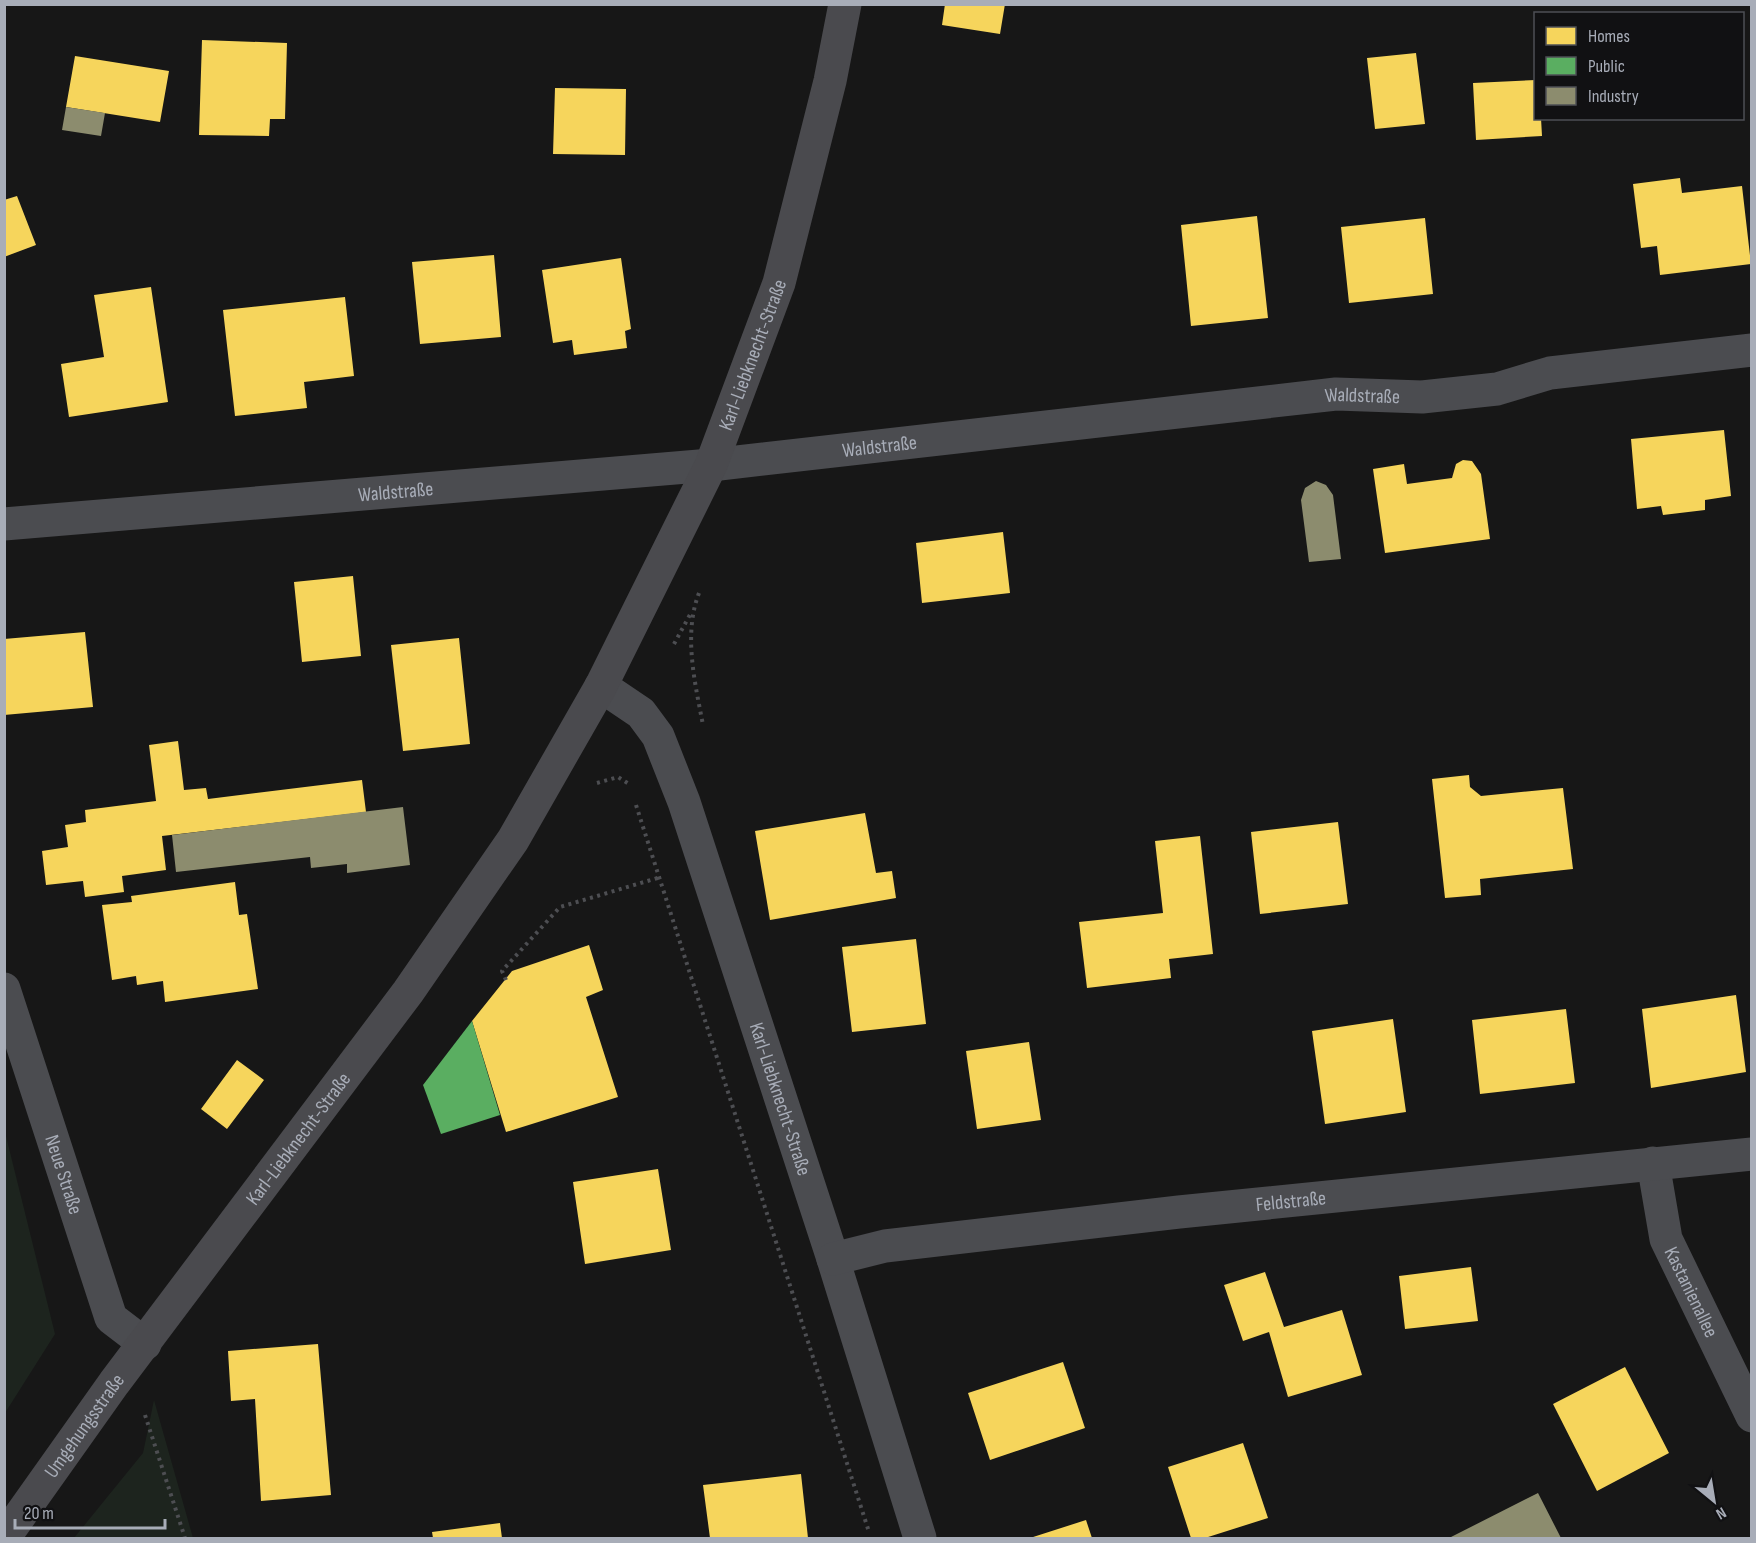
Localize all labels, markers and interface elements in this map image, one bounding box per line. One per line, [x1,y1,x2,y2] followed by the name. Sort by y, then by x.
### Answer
[1534,12,1744,120] legend
[1588,26,1630,47] text: Homes
[1588,56,1625,77] text: Public
[1588,86,1639,107] text: Industry
[714,276,792,434] street label: Karl-Liebknecht-Straße
[1324,383,1400,409] street label: Waldstraße
[841,431,918,463] street label: Waldstraße
[357,477,434,507] street label: Waldstraße
[744,1020,816,1179] street label: Karl-Liebknecht-Straße
[241,1068,356,1210] street label: Karl-Liebknecht-Straße
[39,1132,87,1218] street label: Neue Straße
[1255,1186,1327,1217] street label: Feldstraße
[1659,1243,1723,1342] street label: Kastanienallee
[40,1369,130,1483] street label: Umgehungsstraße
[1684,1471,1744,1531] north arrow
[15,1492,165,1530] scale bar
[1712,1502,1729,1523] text: N
[24,1503,54,1524] text: 20 m

